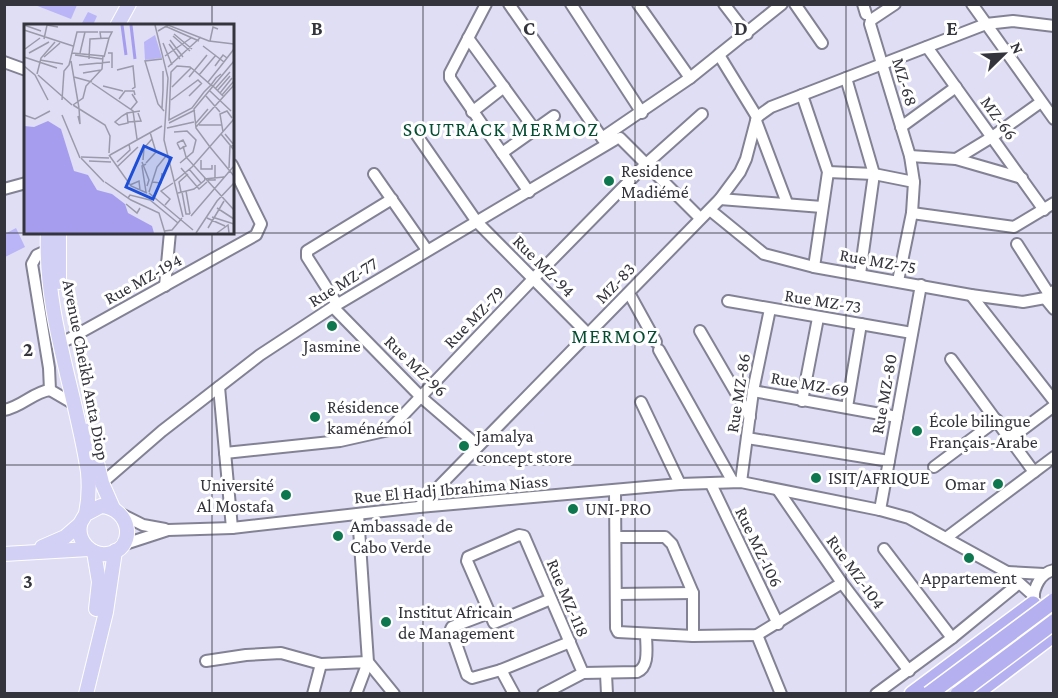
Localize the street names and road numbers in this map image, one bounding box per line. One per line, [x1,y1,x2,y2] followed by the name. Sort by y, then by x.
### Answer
[888,55,922,109] street label: MZ-68
[976,92,1022,144] street label: MZ-66
[509,231,579,301] street label: Rue MZ-94
[838,244,918,278] street label: Rue MZ-75
[101,250,185,308] street label: Rue MZ-194
[305,253,381,311] street label: Rue MZ-77
[591,259,639,307] street label: MZ-83
[59,278,113,462] street label: Avenue Cheikh Anta Diop
[440,282,508,352] street label: Rue MZ-79
[783,285,863,317] street label: Rue MZ-73
[380,331,452,401] street label: Rue MZ-96
[722,352,754,434] street label: Rue MZ-86
[867,352,901,436] street label: Rue MZ-80
[769,367,851,401] street label: Rue MZ-69
[353,471,549,508] street label: Rue El Hadj Ibrahima Niass
[731,504,787,590] street label: Rue MZ-106
[822,531,890,613] street label: Rue MZ-104
[543,556,593,640] street label: Rue MZ-118

